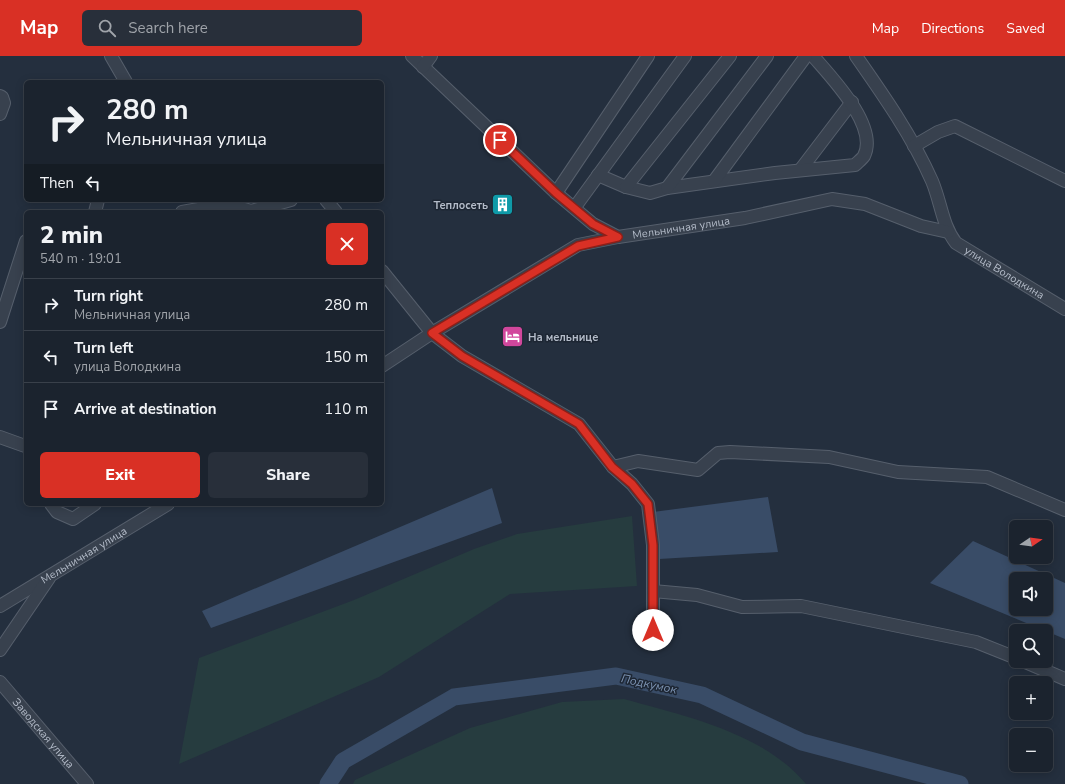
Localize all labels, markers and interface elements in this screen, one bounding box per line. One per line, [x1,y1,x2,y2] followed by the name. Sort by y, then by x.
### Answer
[82,10,362,46] search box
[20,15,58,41] text: Map
[96,17,118,39] icon: search
[128,18,208,38] text: Search here
[872,19,899,38] text: Map
[921,19,984,38] text: Directions
[1006,19,1045,38] text: Saved
[106,91,189,129] text: 280 m
[40,96,92,148] icon: right
[483,123,517,157] pin
[106,127,267,151] text: Мельничная улица
[489,129,511,151] icon: arrive
[82,172,104,194] icon: left
[40,173,74,193] text: Then
[490,192,516,218] building icon: Теплосеть
[433,198,488,213] place label: Теплосеть
[631,213,731,243] street label: Мельничная улица
[40,219,103,251] text: 2 min
[326,223,368,265] button: close
[961,243,1047,303] street label: улица Володкина
[40,250,122,268] text: 540 m · 19:01
[74,286,143,306] text: Turn right
[40,294,62,316] icon: right
[324,295,368,315] text: 280 m
[74,306,190,324] text: Мельничная улица
[500,324,526,350] hotel icon: На мельнице
[528,330,598,345] place label: На мельнице
[74,338,133,358] text: Turn left
[40,346,62,368] icon: left
[324,347,368,367] text: 150 m
[74,358,181,376] text: улица Володкина
[40,398,62,420] icon: arrive
[74,399,217,419] text: Arrive at destination
[324,399,368,419] text: 110 m
[40,452,200,498] button: Exit
[208,452,368,498] button: Share
[1009,520,1053,564] north arrow
[1009,520,1053,772] map controls
[38,524,130,588] street label: Мельничная улица
[1009,572,1053,616] button: sound
[632,609,674,651] position arrow
[1009,624,1053,668] button: search
[620,670,679,698] water label: Подкумок
[1009,676,1053,720] button: +
[9,695,77,772] street label: Заводская улица
[1009,728,1053,772] button: −

